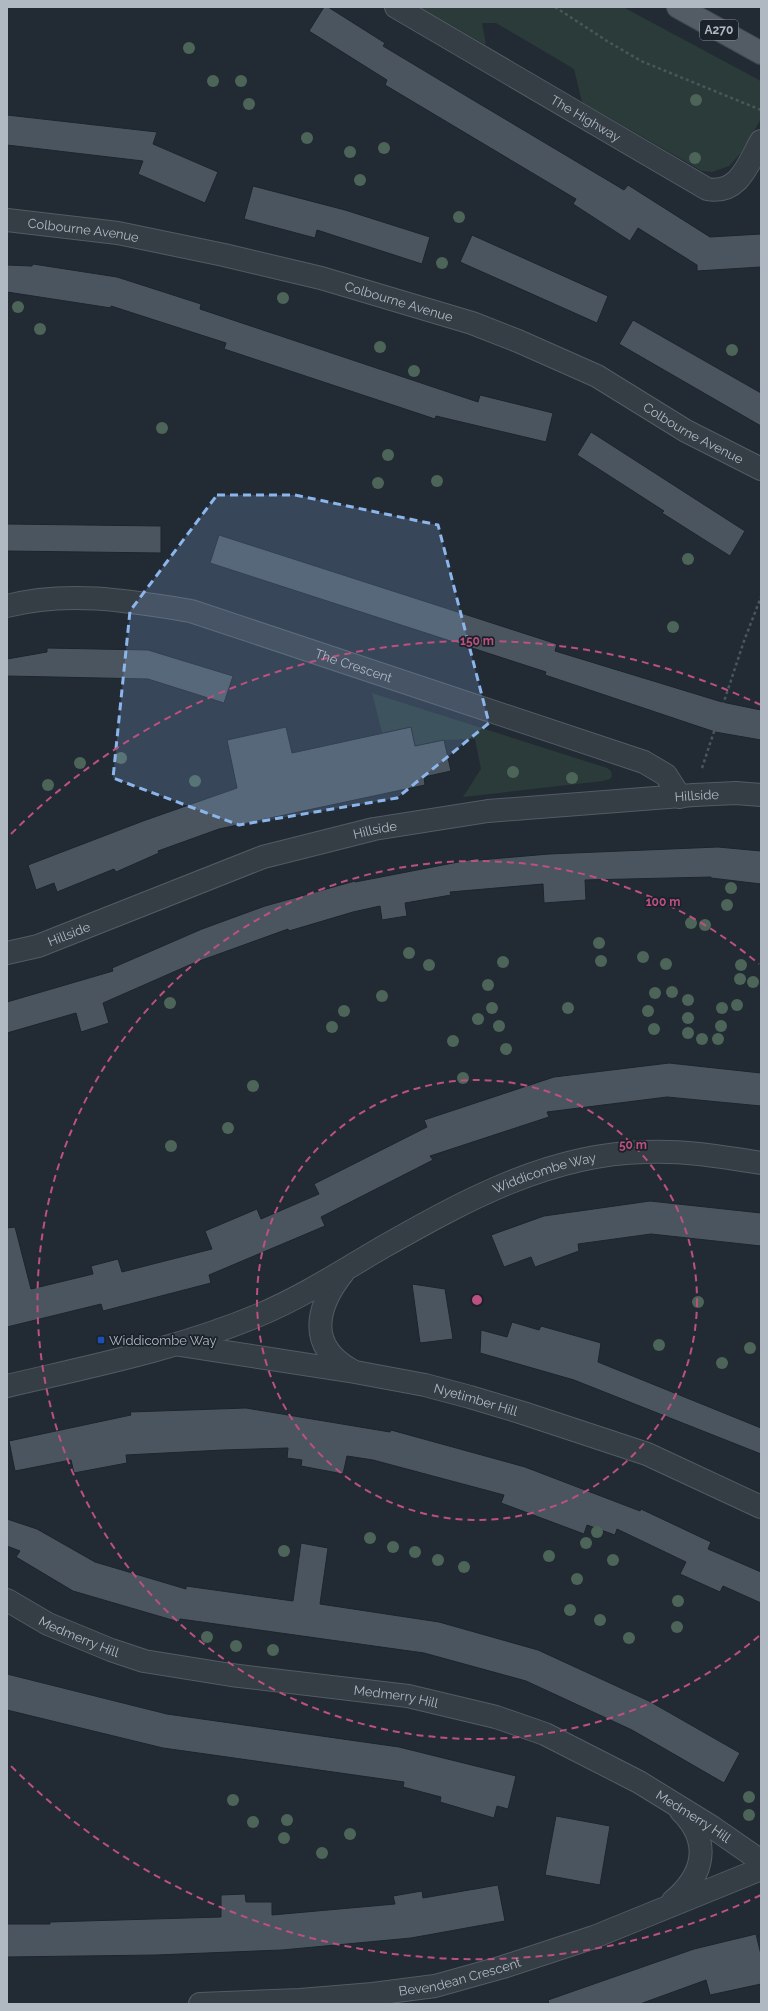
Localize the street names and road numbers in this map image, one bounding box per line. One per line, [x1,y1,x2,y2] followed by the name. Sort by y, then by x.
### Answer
[700,20,738,40] road number: A270
[548,92,623,145] street label: The Highway
[27,215,141,245] street label: Colbourne Avenue
[343,278,455,325] street label: Colbourne Avenue
[640,399,746,467] street label: Colbourne Avenue
[313,646,395,686] street label: The Crescent
[674,787,720,804] street label: Hillside
[352,818,398,842] street label: Hillside
[46,919,93,949] street label: Hillside
[491,1150,597,1197] street label: Widdicombe Way
[432,1381,520,1419] street label: Nyetimber Hill
[36,1613,121,1660] street label: Medmerry Hill
[353,1683,440,1711] street label: Medmerry Hill
[653,1787,734,1846] street label: Medmerry Hill
[398,1954,524,1999] street label: Bevendean Crescent

